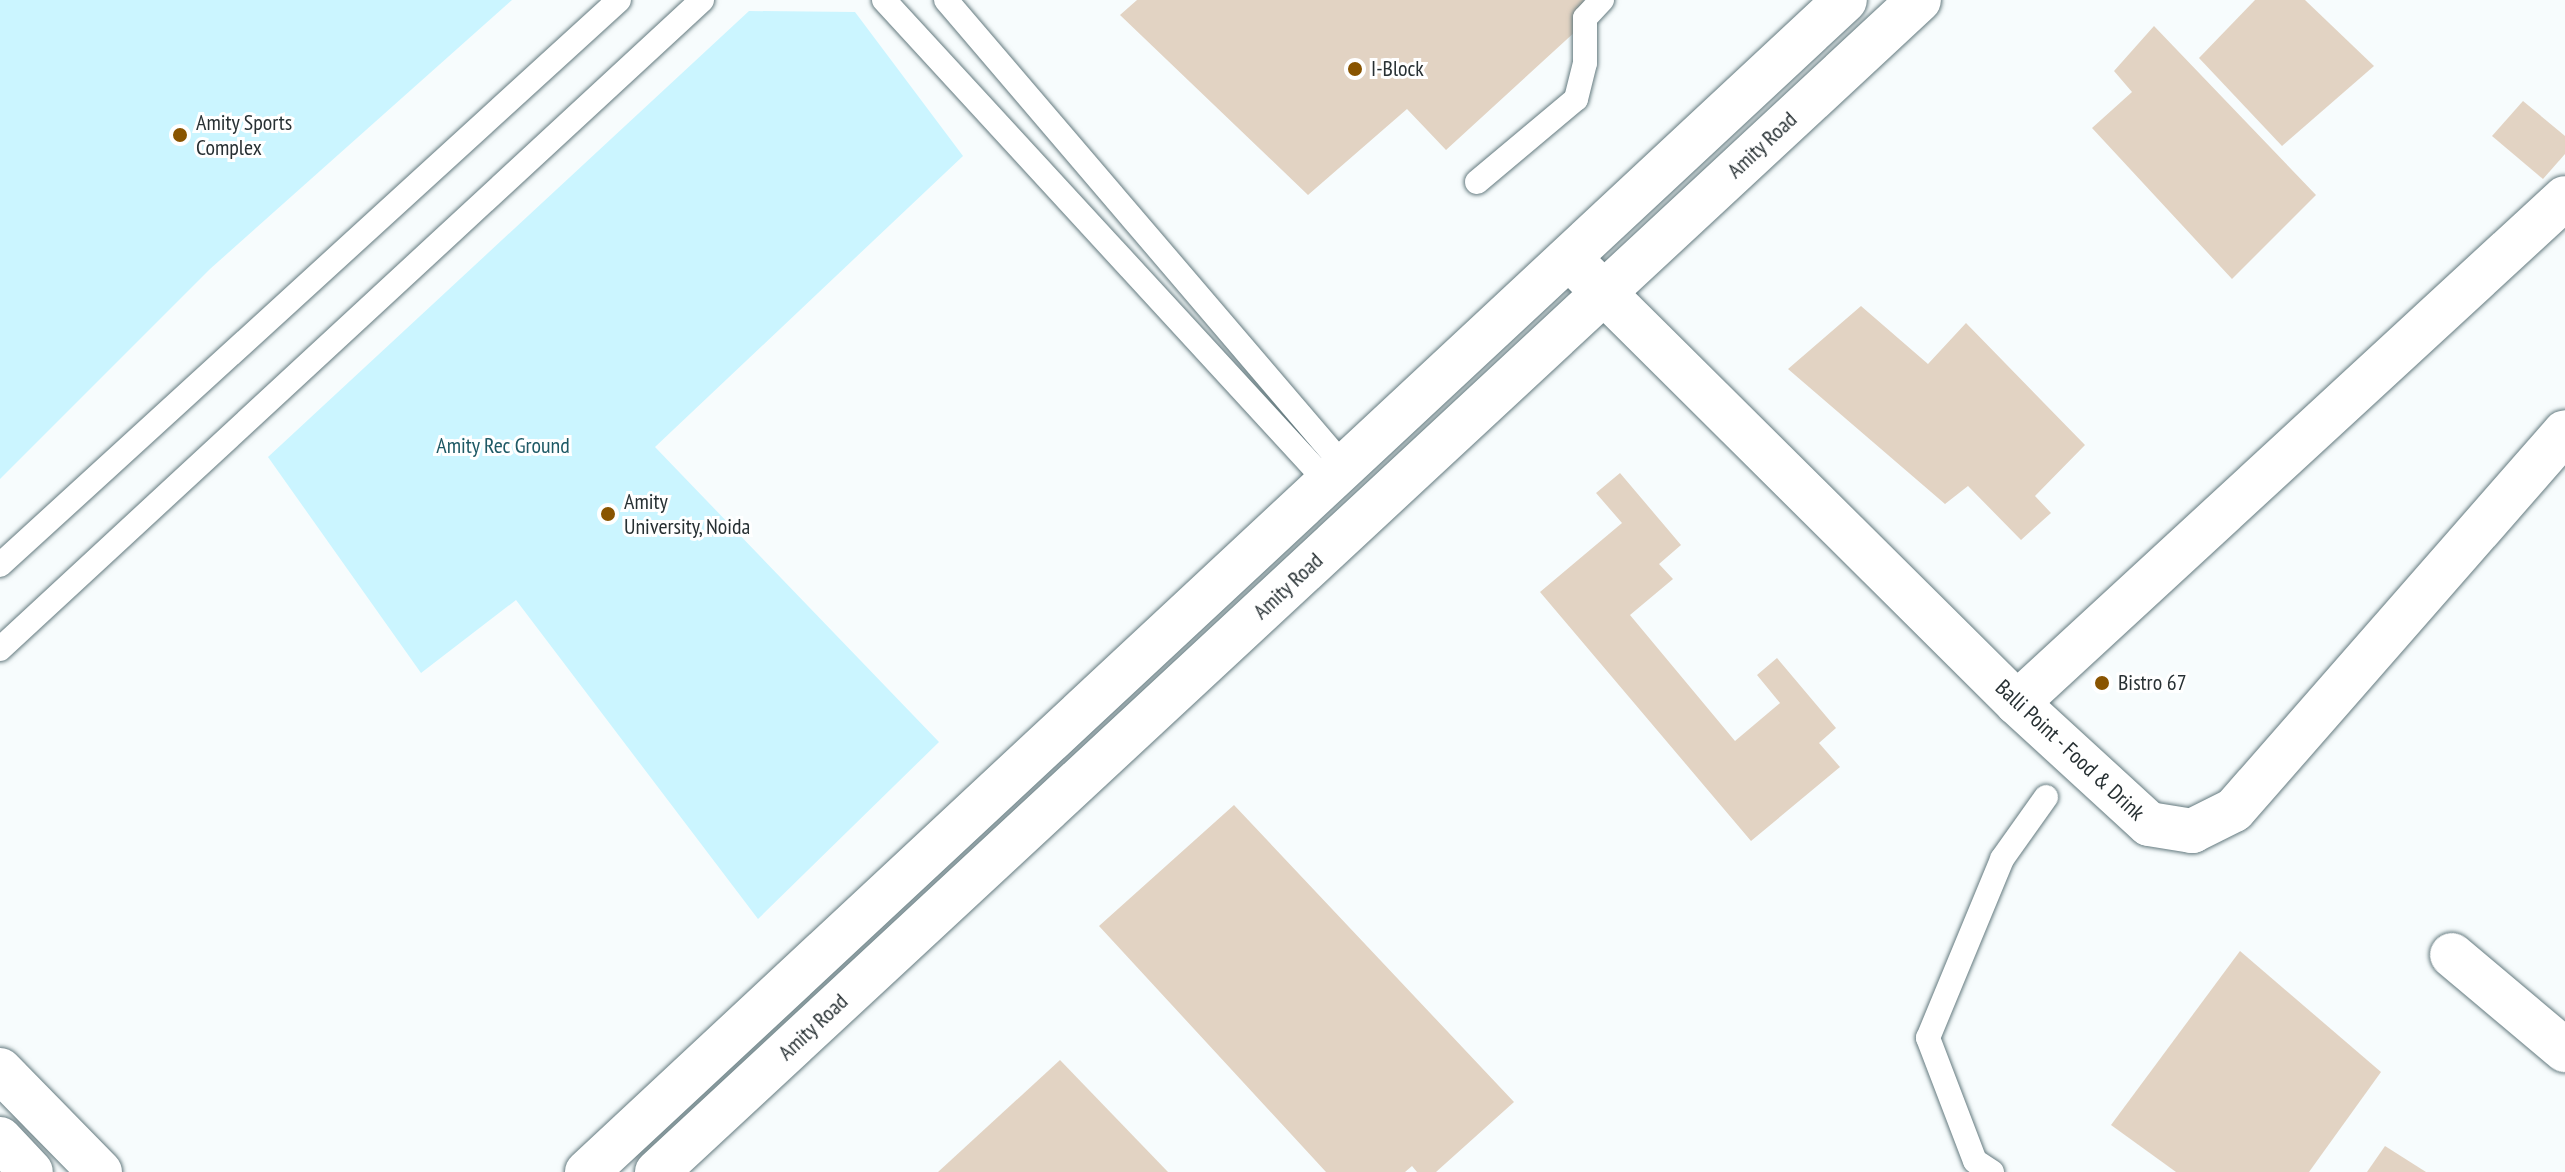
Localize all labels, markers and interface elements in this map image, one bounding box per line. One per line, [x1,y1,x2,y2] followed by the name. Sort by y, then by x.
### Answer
[1371,56,1424,82] place label: I-Block
[1346,60,1364,78] marker: I-Block
[1722,106,1802,184] street label: Amity Road
[196,109,293,160] place label: Amity Sports Complex
[171,126,189,144] marker: Amity Sports Complex
[436,433,570,459] park label: Amity Rec Ground
[624,488,752,540] place label: Amity University, Noida
[599,505,617,523] marker: Amity University, Noida
[1248,547,1328,625] street label: Amity Road
[2118,670,2187,696] place label: Bistro 67
[1989,674,2151,826] street label: Balli Point - Food & Drink
[2093,674,2111,692] marker: Bistro 67
[773,988,853,1066] street label: Amity Road

